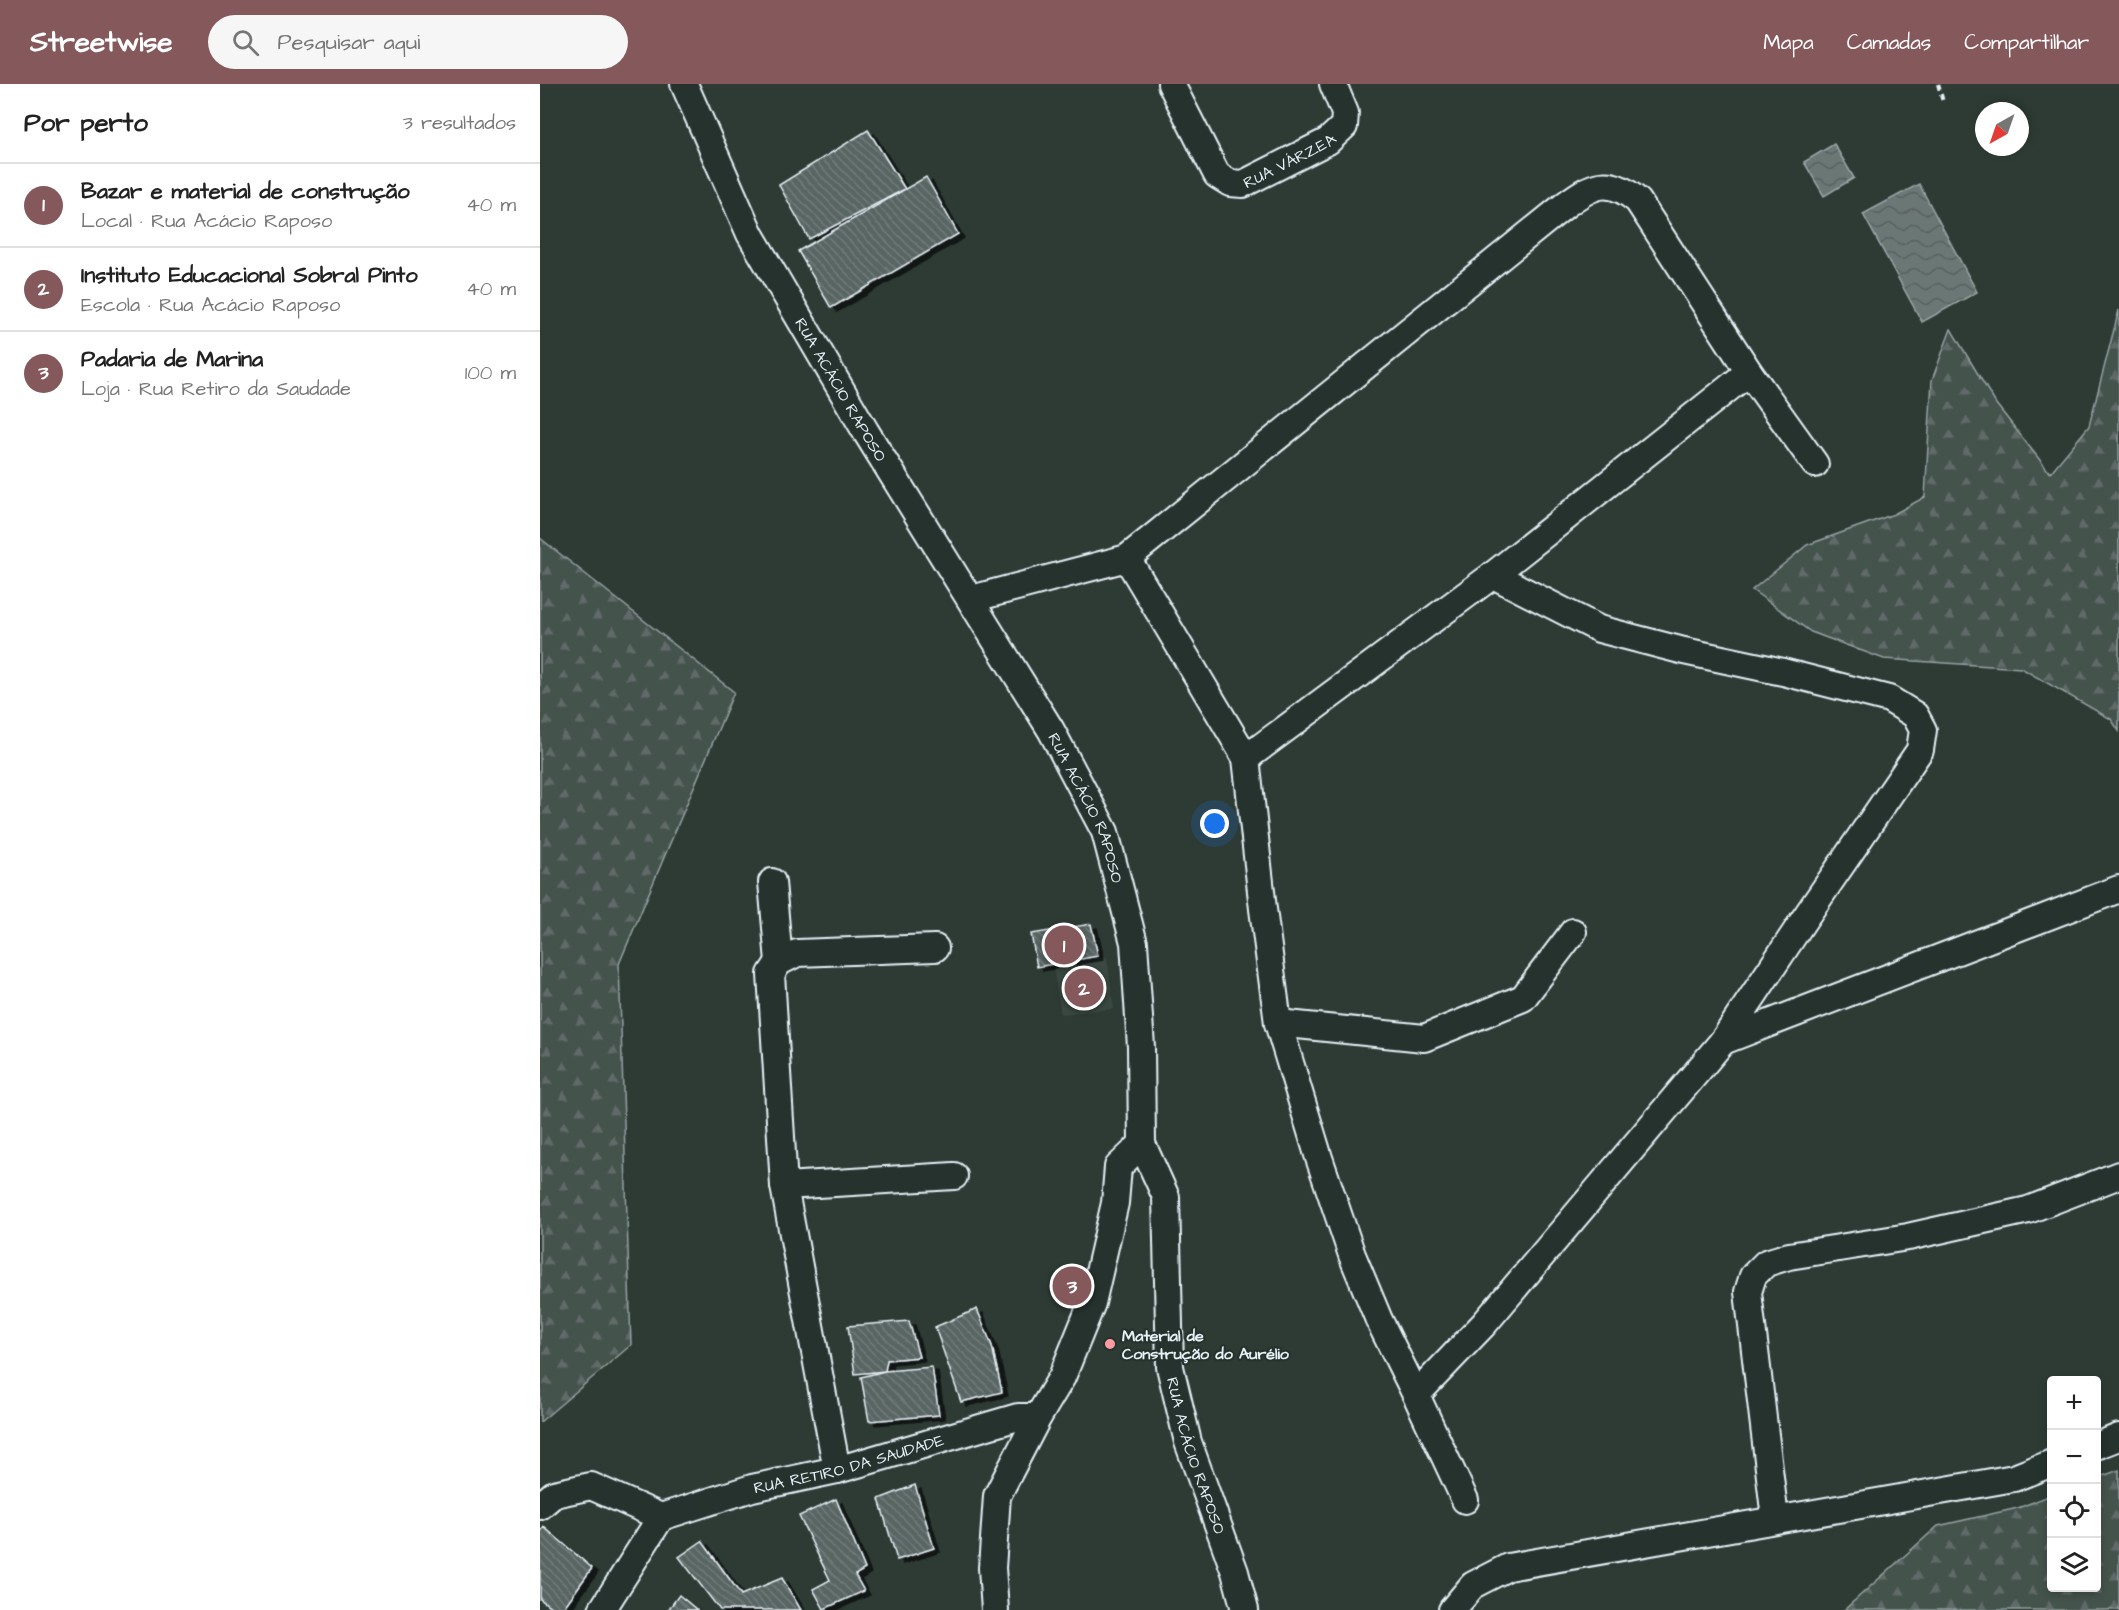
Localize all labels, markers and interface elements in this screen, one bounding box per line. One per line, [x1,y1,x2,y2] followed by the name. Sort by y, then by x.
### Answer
[208,15,628,69] search box
[30,23,172,62] text: Streetwise
[229,26,262,59] icon: search
[277,27,420,58] text: Pesquisar aqui
[1763,28,1814,57] text: Mapa
[1847,28,1931,57] text: Camadas
[1964,28,2089,57] text: Compartilhar
[1975,102,2029,156] north arrow
[24,105,148,141] text: Por perto
[403,109,516,137] text: 3 resultados
[1240,129,1341,194] street label: RUA VÁRZEA
[81,176,410,207] text: Bazar e material de construção
[42,191,45,219] text: 1
[466,191,516,219] text: 40 m
[81,207,332,235] text: Local · Rua Acácio Raposo
[81,260,418,291] text: Instituto Educacional Sobral Pinto
[38,275,49,303] text: 2
[466,275,516,303] text: 40 m
[81,291,340,319] text: Escola · Rua Acácio Raposo
[789,314,892,466] street label: RUA ACÁCIO RAPOSO
[81,344,263,375] text: Padaria de Marina
[38,359,49,387] text: 3
[465,359,516,387] text: 100 m
[81,375,351,403] text: Loja · Rua Retiro da Saudade
[1042,729,1128,886] street label: RUA ACÁCIO RAPOSO
[1200,809,1229,838] your location
[1044,922,1084,968] pin: 1
[1064,966,1104,1010] pin: 2
[1052,1264,1092,1308] pin: 3
[1122,1325,1290,1365] place label: Material de Construção do Aurélio
[1103,1337,1117,1351] marker: Material de Construção do Aurélio
[1161,1375,1230,1537] street label: RUA ACÁCIO RAPOSO
[2047,1376,2101,1592] map controls
[2047,1376,2101,1430] button: +
[752,1429,947,1499] street label: RUA RETIRO DA SAUDADE
[2047,1430,2101,1484] button: −
[2047,1484,2101,1538] button: locate
[2047,1538,2101,1592] button: layers

